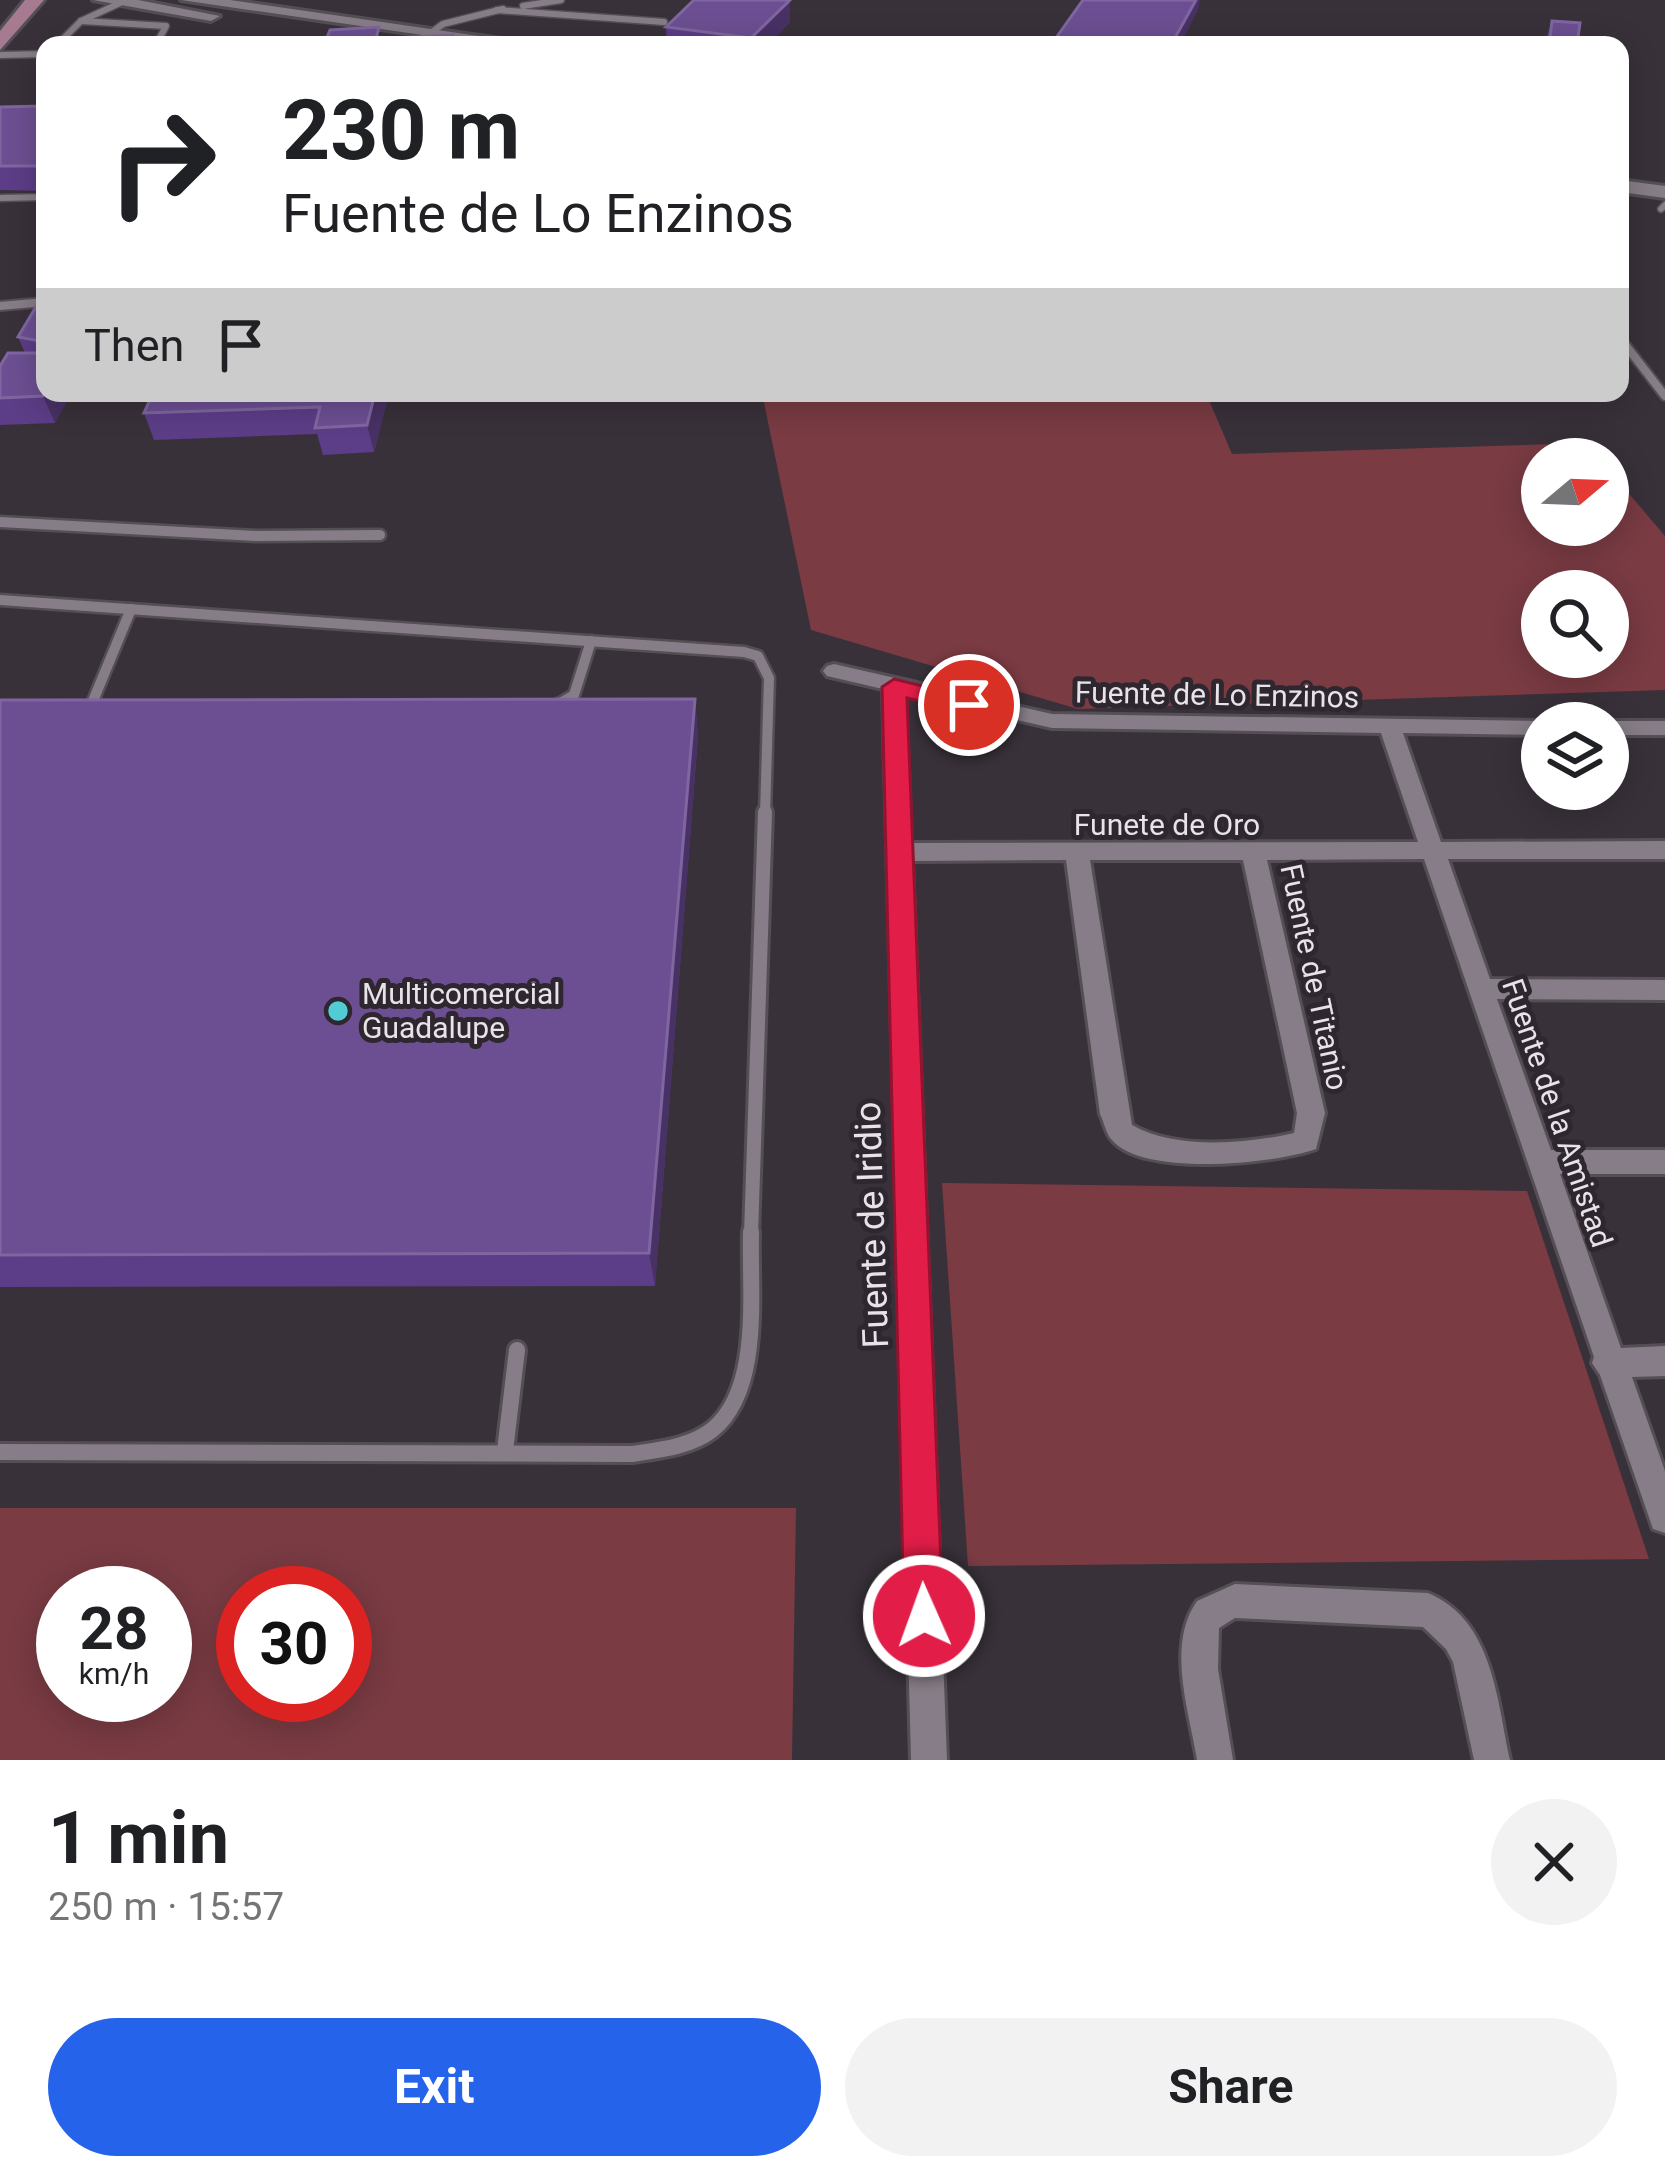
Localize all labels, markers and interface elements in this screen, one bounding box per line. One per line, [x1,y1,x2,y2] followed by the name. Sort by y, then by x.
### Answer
[282,81,520,180] text: 230 m
[84,84,240,240] icon: right
[282,182,794,245] text: Fuente de Lo Enzinos
[208,312,274,378] icon: arrive
[84,319,184,372] text: Then
[1521,438,1629,546] north arrow
[1521,438,1629,810] map controls
[1521,570,1629,678] button: search
[918,654,1020,756] pin
[936,672,1002,738] icon: arrive
[1075,675,1359,714] street label: Fuente de Lo Enzinos
[1521,702,1629,810] button: layers
[1074,807,1260,842] street label: Funete de Oro
[1273,861,1356,1093] street label: Fuente de Titanio
[1495,974,1620,1252] street label: Fuente de la Amistad
[362,976,561,1045] place label: Multicomercial Guadalupe
[325,998,351,1024] marker: Multicomercial Guadalupe
[847,1101,897,1349] street label: Fuente de Iridio
[861,1553,987,1679] position arrow
[216,1566,372,1722] speed limit sign: 30
[80,1593,148,1664] text: 28
[79,1656,149,1691] text: km/h
[48,1796,229,1881] text: 1 min
[1491,1799,1617,1925] button: close
[48,1884,284,1930] text: 250 m · 15:57
[48,2018,821,2156] button: Exit
[845,2018,1617,2156] button: Share

